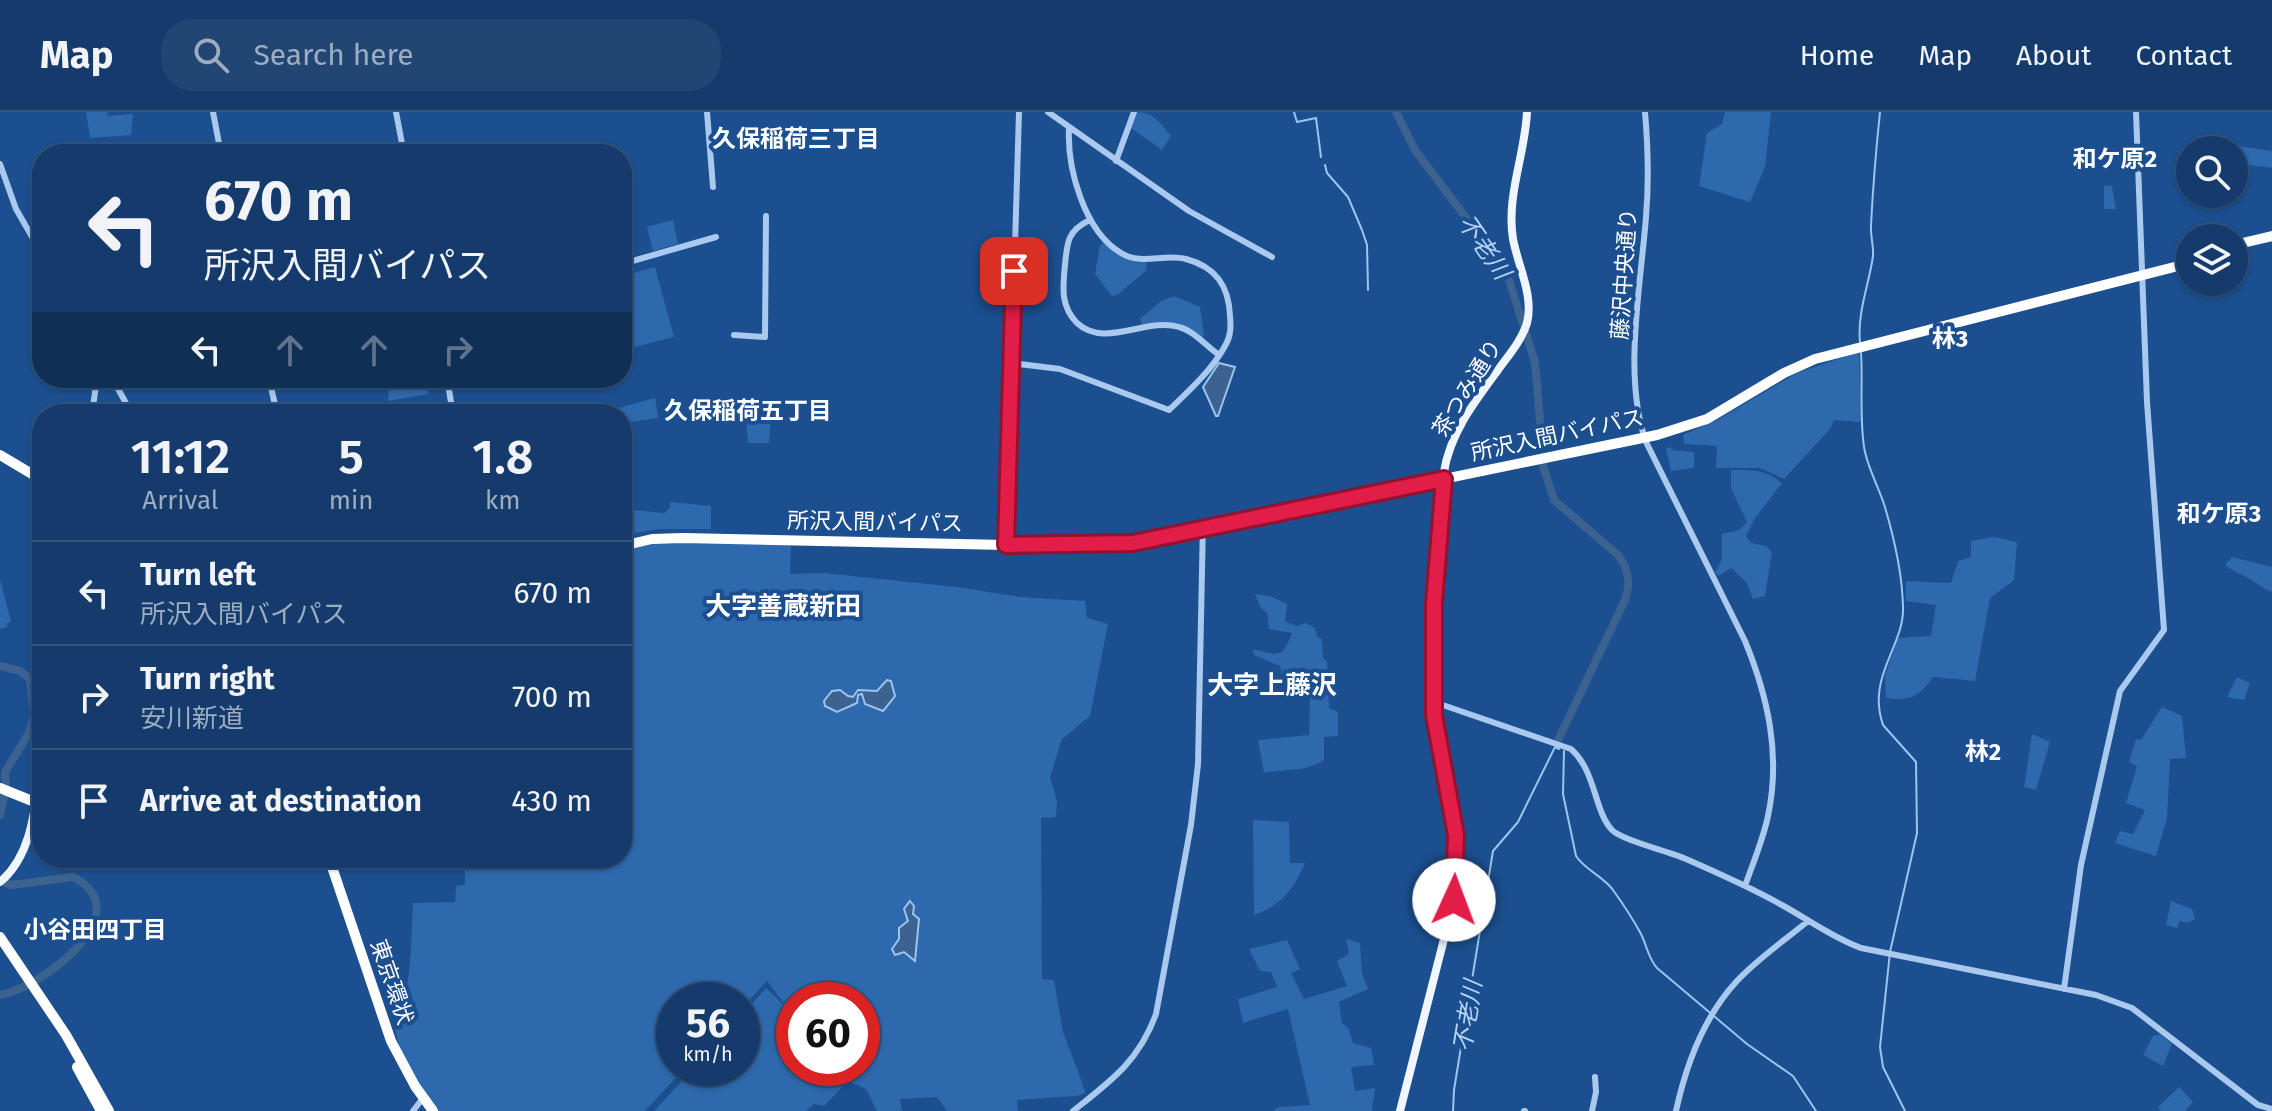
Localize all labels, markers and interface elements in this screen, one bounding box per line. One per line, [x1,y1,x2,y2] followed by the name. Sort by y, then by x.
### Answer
[161,19,721,91] search box
[40,32,113,78] text: Map
[189,33,233,77] icon: search
[253,37,414,73] text: Search here
[1800,39,1874,72] text: Home
[1918,39,1972,72] text: Map
[2016,39,2091,72] text: About
[2135,39,2232,72] text: Contact
[712,125,880,153] district label: 久保稲荷三丁目
[2176,136,2248,296] map controls
[2176,136,2248,208] button: search
[2073,145,2157,173] district label: 和ケ原2
[204,168,353,235] text: 670 m
[72,176,176,280] icon: left
[1606,207,1642,341] street label: 藤沢中央通り
[1452,209,1518,287] water label: 不老川
[2176,224,2248,296] button: layers
[980,237,1048,305] pin
[204,244,491,288] text: 所沢入間バイパス
[992,249,1036,293] icon: arrive
[1932,325,1968,353] district label: 林3
[184,328,228,372] icon: left
[268,328,312,372] icon: ahead
[352,328,396,372] icon: ahead
[436,328,480,372] icon: right
[1426,334,1508,442] street label: 茶つみ通り
[664,397,832,425] district label: 久保稲荷五丁目
[1468,404,1646,466] street label: 所沢入間バイパス
[131,428,230,486] text: 11:12
[338,428,364,486] text: 5
[472,428,533,486] text: 1.8
[142,485,218,516] text: Arrival
[329,485,374,516] text: min
[485,485,521,516] text: km
[2177,500,2261,528] district label: 和ケ原3
[787,507,963,537] street label: 所沢入間バイパス
[140,557,256,593] text: Turn left
[72,571,116,615] icon: left
[513,575,592,611] text: 670 m
[705,591,861,622] district label: 大字善蔵新田
[140,599,347,630] text: 所沢入間バイパス
[140,661,275,697] text: Turn right
[1207,670,1337,701] district label: 大字上藤沢
[72,675,116,719] icon: right
[512,679,592,715] text: 700 m
[140,703,244,734] text: 安川新道
[1965,738,2001,766] district label: 林2
[72,779,116,823] icon: arrive
[140,783,422,819] text: Arrive at destination
[511,783,592,819] text: 430 m
[1412,858,1496,942] position arrow
[23,916,167,944] district label: 小谷田四丁目
[365,936,419,1028] street label: 東京環状
[1449,975,1488,1054] water label: 不老川
[776,982,880,1086] speed limit sign: 60
[686,1000,730,1048] text: 56
[683,1042,733,1066] text: km/h

